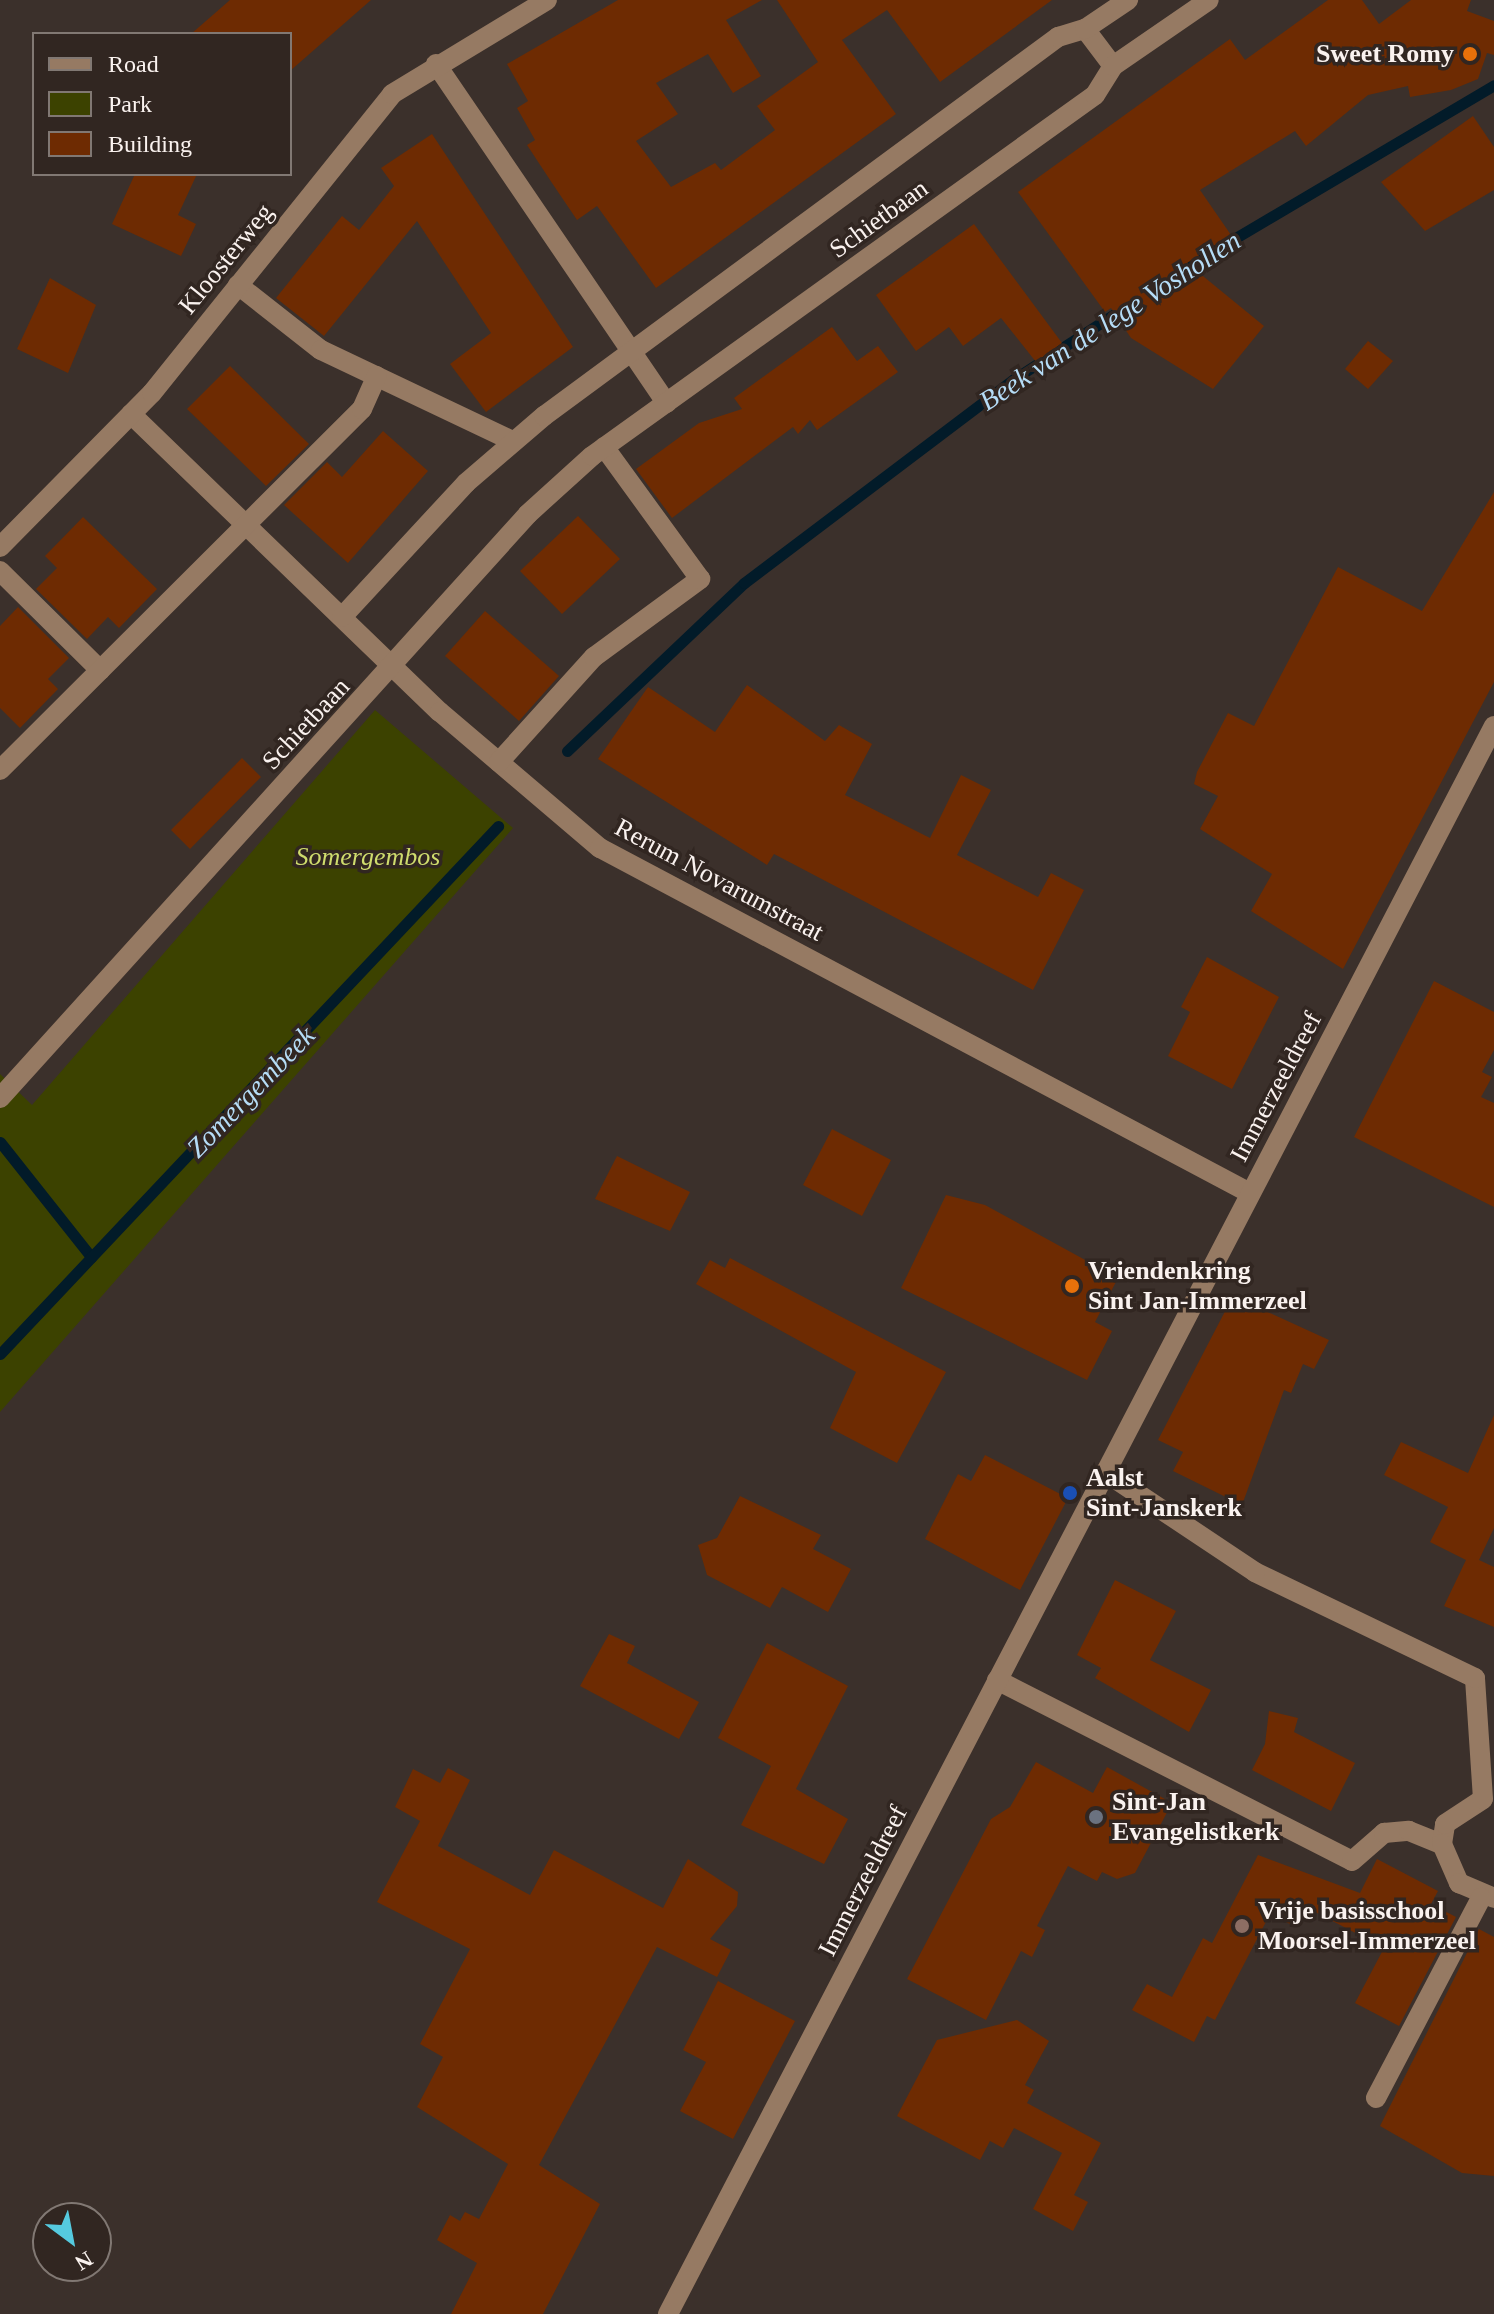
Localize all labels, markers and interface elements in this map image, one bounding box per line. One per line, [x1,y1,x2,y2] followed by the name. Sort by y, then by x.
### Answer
[32,32,292,176] legend
[1316,38,1454,70] place label: Sweet Romy
[1461,45,1479,63] marker: Sweet Romy
[108,51,159,77] text: Road
[108,91,152,117] text: Park
[108,131,192,157] text: Building
[824,173,934,265] street label: Schietbaan
[172,198,280,320] street label: Kloosterweg
[973,224,1247,418] water label: Beek van de lege Voshollen
[256,672,356,776] street label: Schietbaan
[609,812,829,948] street label: Rerum Novarumstraat
[296,841,440,873] park label: Somergembos
[1224,1007,1328,1167] street label: Immerzeeldreef
[180,1019,322,1165] water label: Zomergembeek
[1088,1255,1307,1316] place label: Vriendenkring Sint Jan-Immerzeel
[1063,1277,1081,1295] marker: Vriendenkring Sint Jan-Immerzeel
[1086,1462,1242,1524] place label: Aalst Sint-Janskerk
[1061,1484,1079,1502] marker: Aalst Sint-Janskerk
[1112,1786,1280,1848] place label: Sint-Jan Evangelistkerk
[812,1801,914,1961] street label: Immerzeeldreef
[1087,1808,1105,1826] marker: Sint-Jan Evangelistkerk
[1258,1895,1476,1956] place label: Vrije basisschool Moorsel-Immerzeel
[1233,1917,1251,1935] marker: Vrije basisschool Moorsel-Immerzeel
[32,2202,112,2282] north arrow
[71,2246,97,2276] text: N

